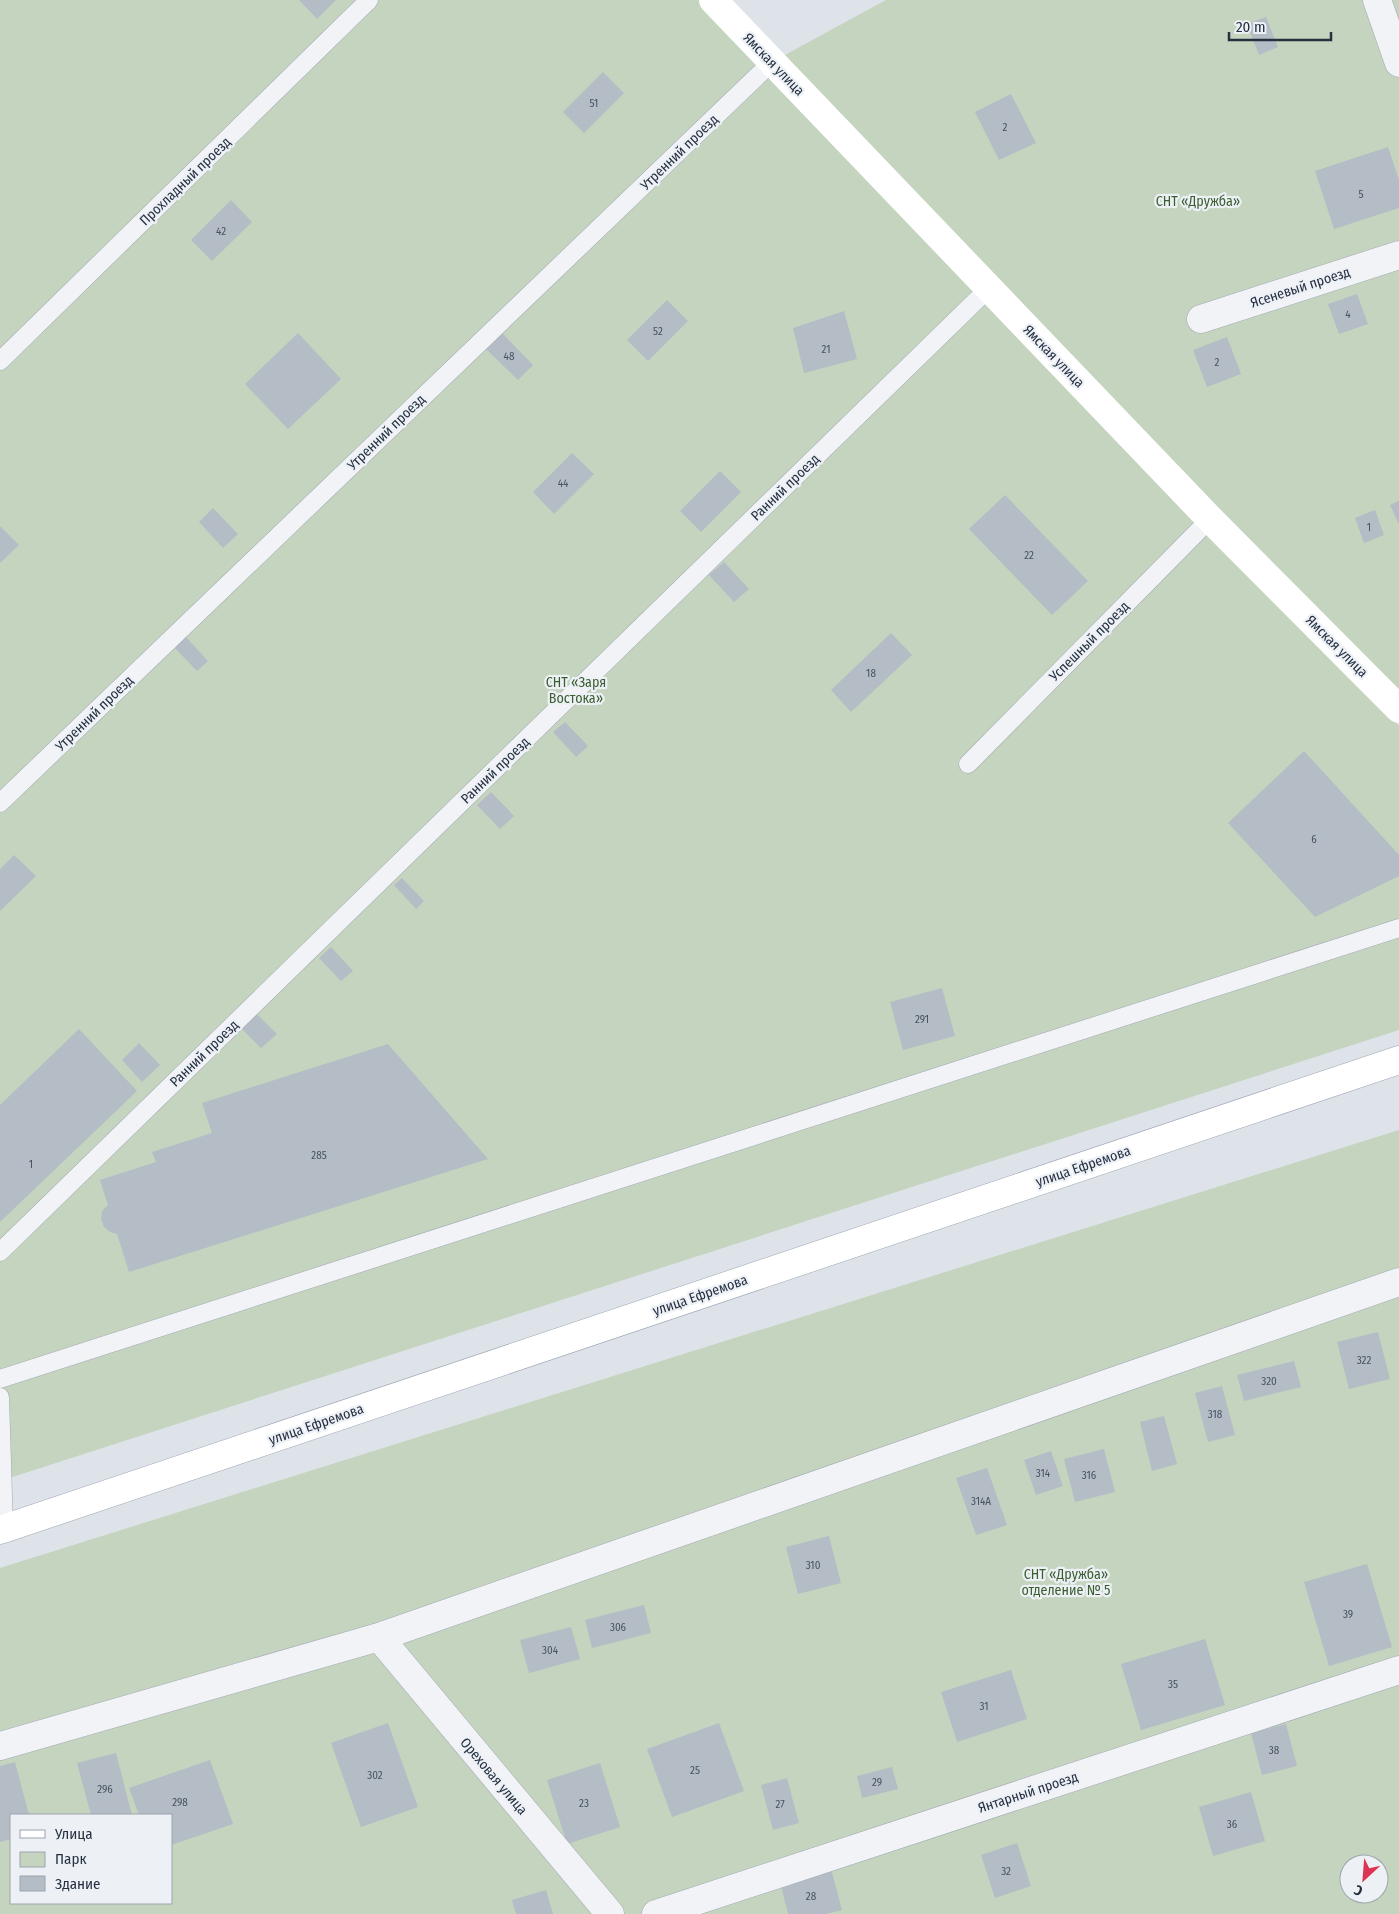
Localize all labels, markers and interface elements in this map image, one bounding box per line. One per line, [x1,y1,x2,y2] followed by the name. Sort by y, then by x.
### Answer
[1229,10,1332,42] scale bar
[1236,18,1266,36] text: 20 m
[739,29,808,99] street label: Ямская улица
[590,97,598,110] house number: 51
[636,111,722,194] street label: Утренний проезд
[1003,121,1008,134] house number: 2
[136,134,234,229] street label: Прохладный проезд
[1358,188,1364,201] house number: 5
[1156,193,1240,210] park label: СНТ «Дружба»
[216,225,226,238] house number: 42
[1248,263,1352,312] street label: Ясеневый проезд
[1345,308,1351,321] house number: 4
[1019,321,1088,391] street label: Ямская улица
[653,325,663,338] house number: 52
[822,343,830,356] house number: 21
[504,350,515,363] house number: 48
[1215,356,1220,369] house number: 2
[343,391,429,474] street label: Утренний проезд
[748,450,823,524] street label: Ранний проезд
[558,477,569,490] house number: 44
[1367,521,1371,534] house number: 1
[1024,549,1034,562] house number: 22
[1045,598,1133,686] street label: Успешный проезд
[1302,612,1371,681] street label: Ямская улица
[866,667,876,680] house number: 18
[51,672,137,755] street label: Утренний проезд
[546,674,606,707] park label: СНТ «Заря Востока»
[458,733,533,807] street label: Ранний проезд
[1311,833,1317,846] house number: 6
[915,1013,929,1026] house number: 291
[167,1016,242,1090] street label: Ранний проезд
[1034,1142,1133,1191] street label: улица Ефремова
[311,1149,327,1162] house number: 285
[29,1158,33,1171] house number: 1
[651,1271,750,1320] street label: улица Ефремова
[1357,1354,1371,1367] house number: 322
[1261,1375,1277,1388] house number: 320
[267,1400,366,1449] street label: улица Ефремова
[1208,1408,1223,1421] house number: 318
[1036,1467,1051,1480] house number: 314
[1082,1469,1097,1482] house number: 316
[971,1495,991,1508] house number: 314А
[806,1559,821,1572] house number: 310
[1022,1566,1111,1599] park label: СНТ «Дружба» отделение № 5
[1343,1608,1353,1621] house number: 39
[610,1621,627,1634] house number: 306
[542,1644,559,1657] house number: 304
[1168,1678,1178,1691] house number: 35
[980,1700,989,1713] house number: 31
[456,1734,531,1818] street label: Ореховая улица
[1269,1744,1280,1757] house number: 38
[690,1764,700,1777] house number: 25
[976,1768,1080,1817] street label: Янтарный проезд
[367,1769,383,1782] house number: 302
[872,1776,882,1789] house number: 29
[97,1783,113,1796] house number: 296
[172,1796,188,1809] house number: 298
[579,1797,589,1810] house number: 23
[775,1798,785,1811] house number: 27
[10,1814,172,1904] legend
[1227,1818,1238,1831] house number: 36
[54,1825,93,1843] text: Улица
[55,1850,86,1868] text: Парк
[1339,1854,1389,1904] north arrow
[1001,1865,1011,1878] house number: 32
[55,1875,101,1893] text: Здание
[1351,1881,1366,1899] text: С
[806,1890,817,1903] house number: 28

